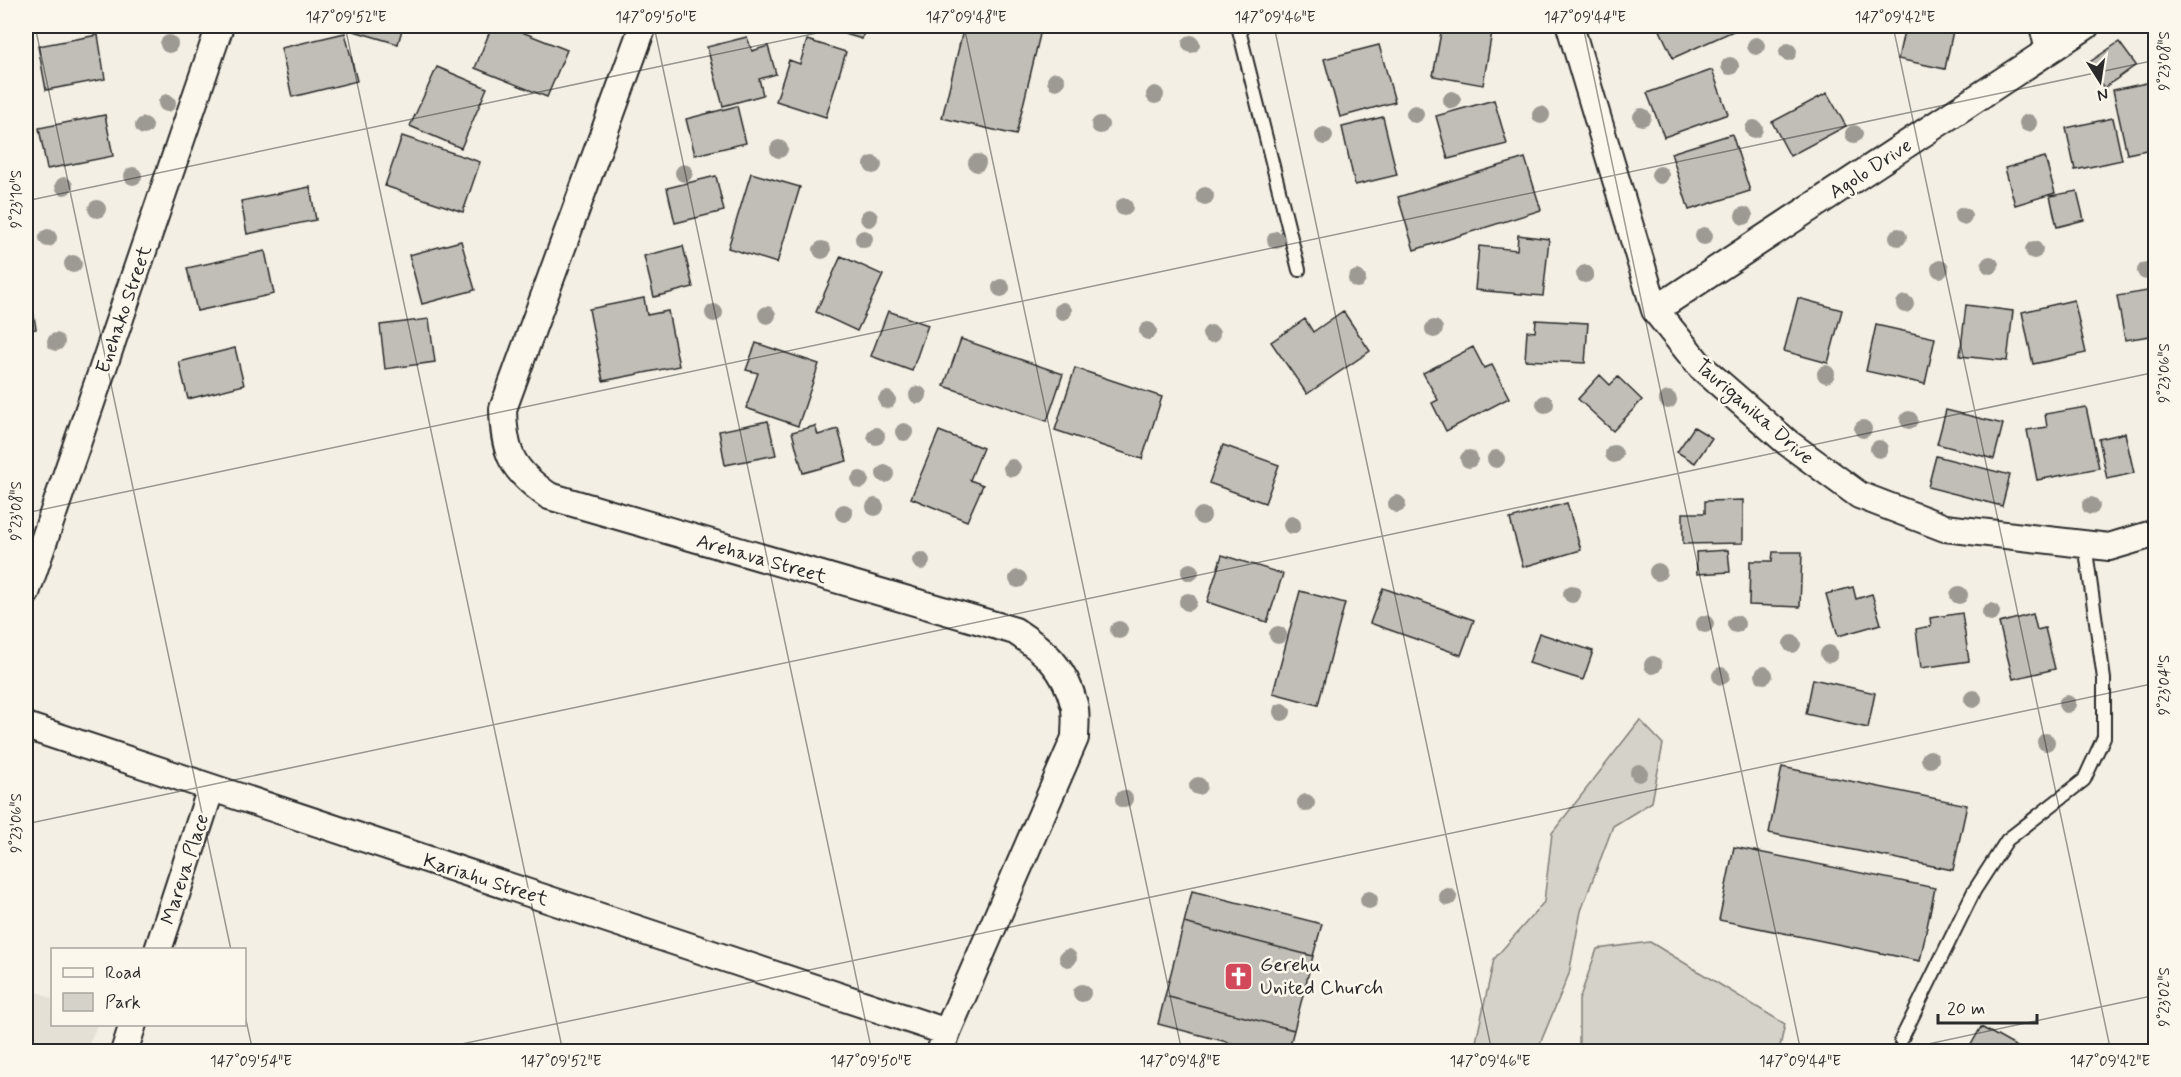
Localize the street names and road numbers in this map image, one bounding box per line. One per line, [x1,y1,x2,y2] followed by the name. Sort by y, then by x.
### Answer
[1824,132,1917,206] street label: Agolo Drive
[90,242,159,377] street label: Enehako Street
[1688,353,1819,472] street label: Tauriganika Drive
[693,528,830,591] street label: Arehava Street
[155,811,216,928] street label: Mareva Place
[420,847,552,913] street label: Kariahu Street

